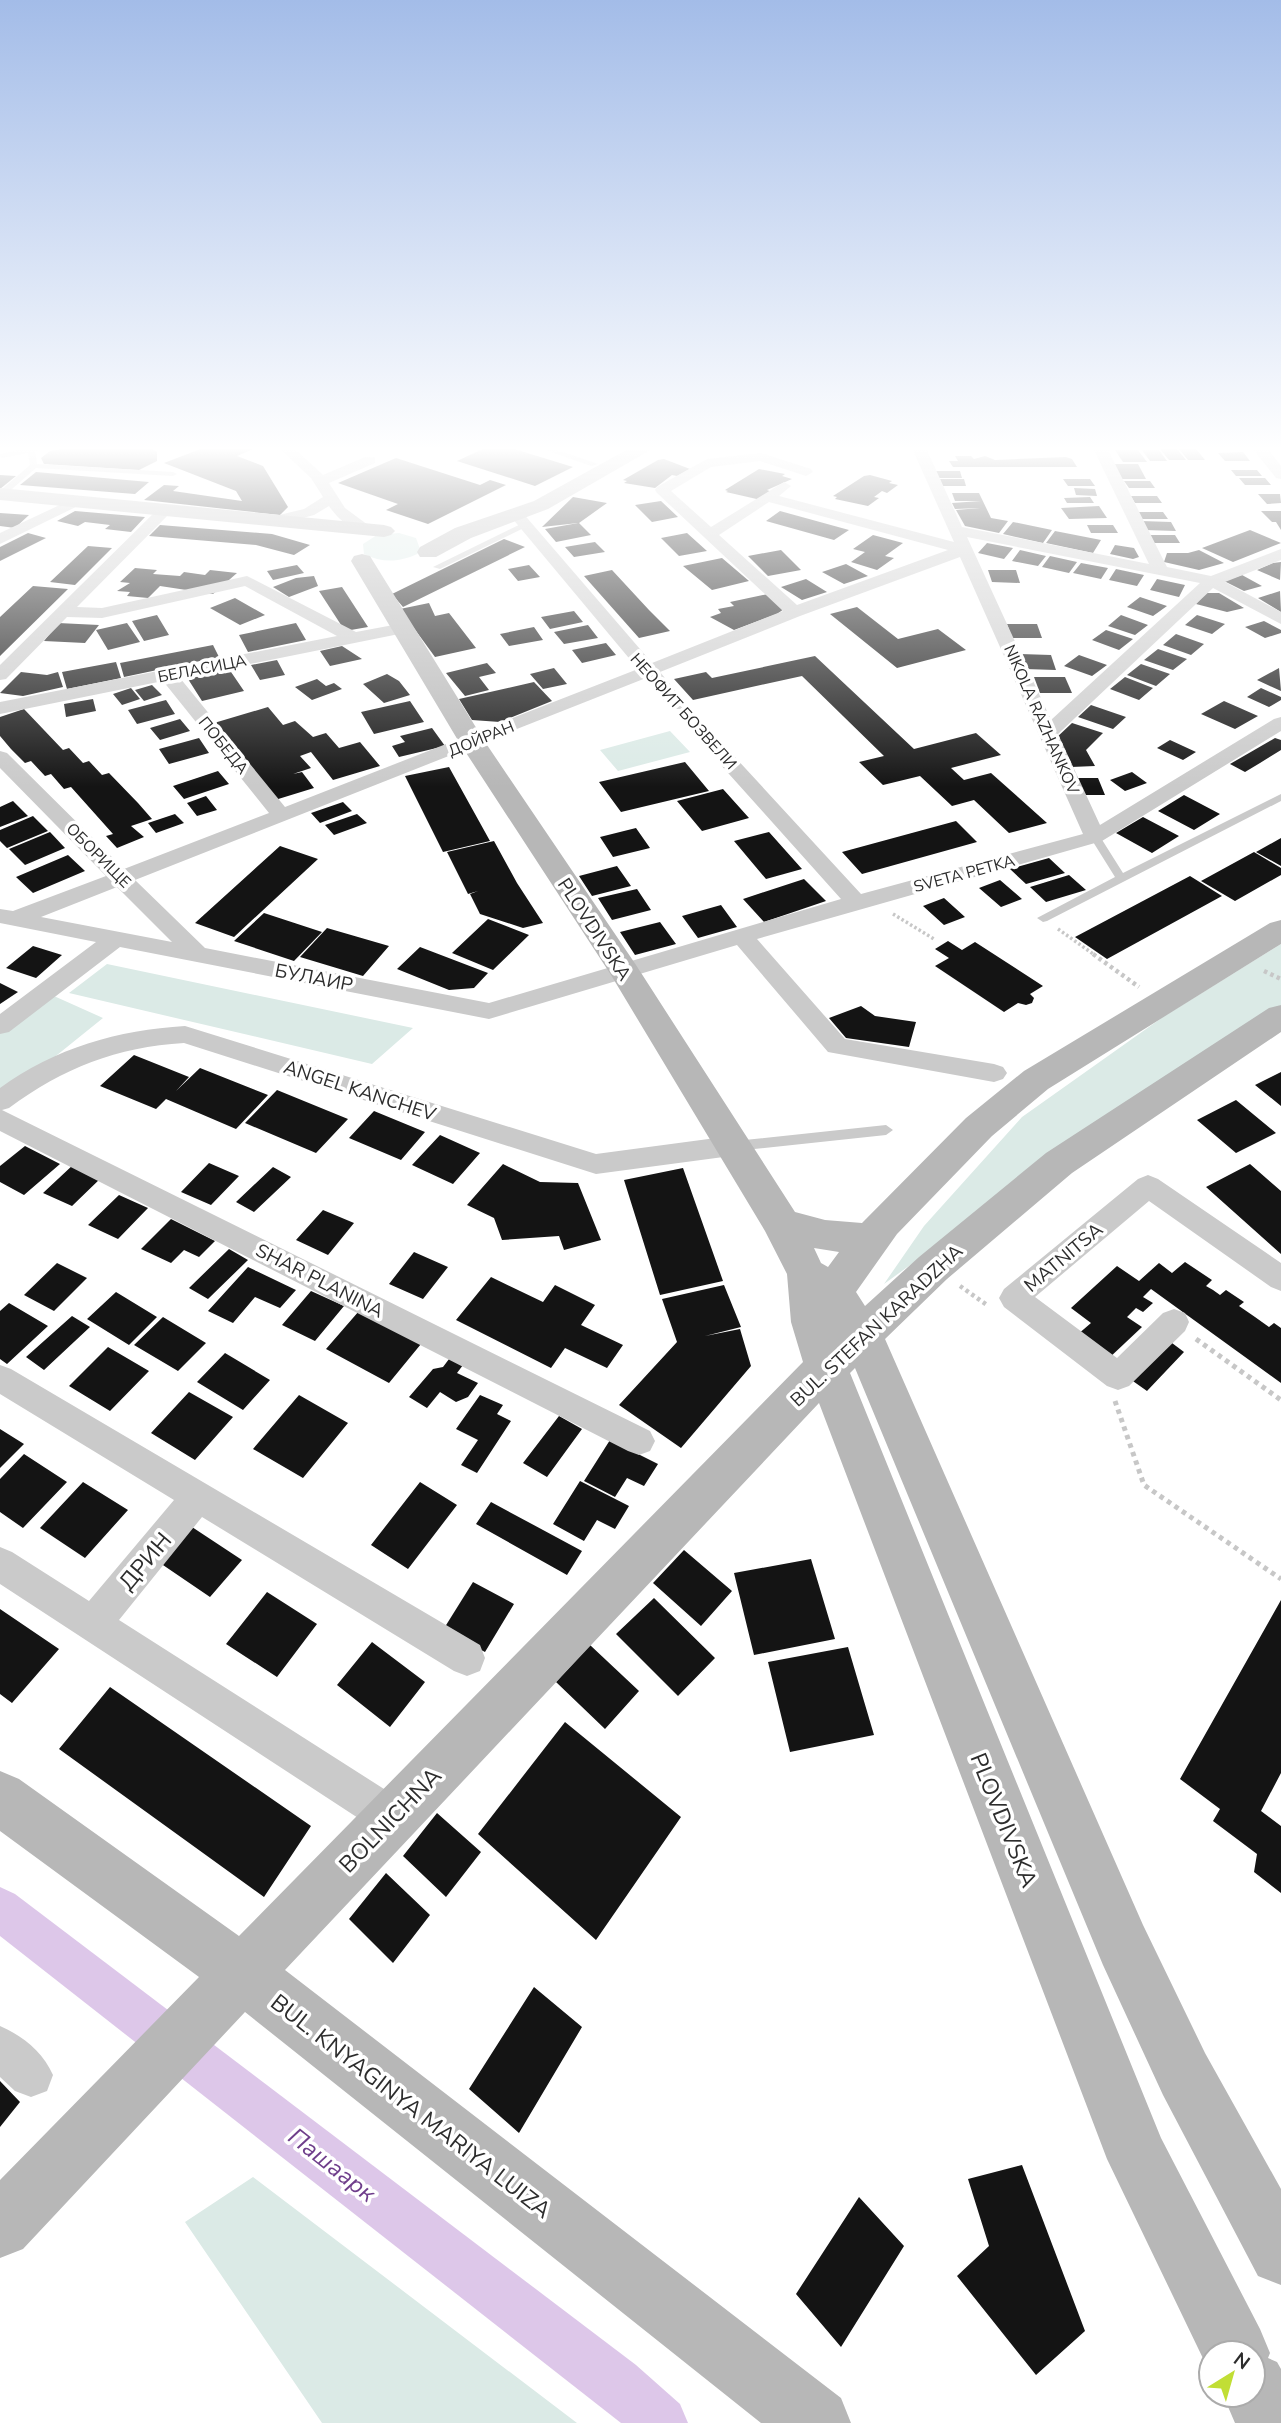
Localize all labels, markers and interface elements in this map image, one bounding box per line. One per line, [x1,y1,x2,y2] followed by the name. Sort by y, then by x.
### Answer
[998,641,1084,799] street label: NIKOLA RAZHANKOV
[625,649,742,775] street label: НЕОФИТ БОЗВЕЛИ
[156,650,249,688] street label: БЕЛАСИЦА
[193,712,253,779] street label: ПОБЕДА
[445,716,518,762] street label: ДОЙРАН
[61,818,136,893] street label: ОБОРИЩЕ
[911,850,1018,898] street label: SVETA PETKA
[551,873,637,986] street label: PLOVDIVSKA
[273,958,355,998] street label: БУЛАИР
[280,1054,440,1128] street label: ANGEL KANCHEV
[1019,1217,1109,1298] street label: MATNITSA
[251,1237,388,1324] street label: SHAR PLANINA
[785,1239,969,1413] street label: BUL. STEFAN KARADZHA
[112,1526,179,1597] street label: ДРИН
[962,1748,1045,1892] street label: PLOVDIVSKA
[332,1761,449,1880] street label: BOLNICHNA
[264,1987,558,2226] street label: BUL. KNYAGINYA MARIYA LUIZA
[282,2121,383,2210] water label: Пашаарк
[1197,2339,1267,2409] north arrow
[1228,2347,1255,2376] text: N

